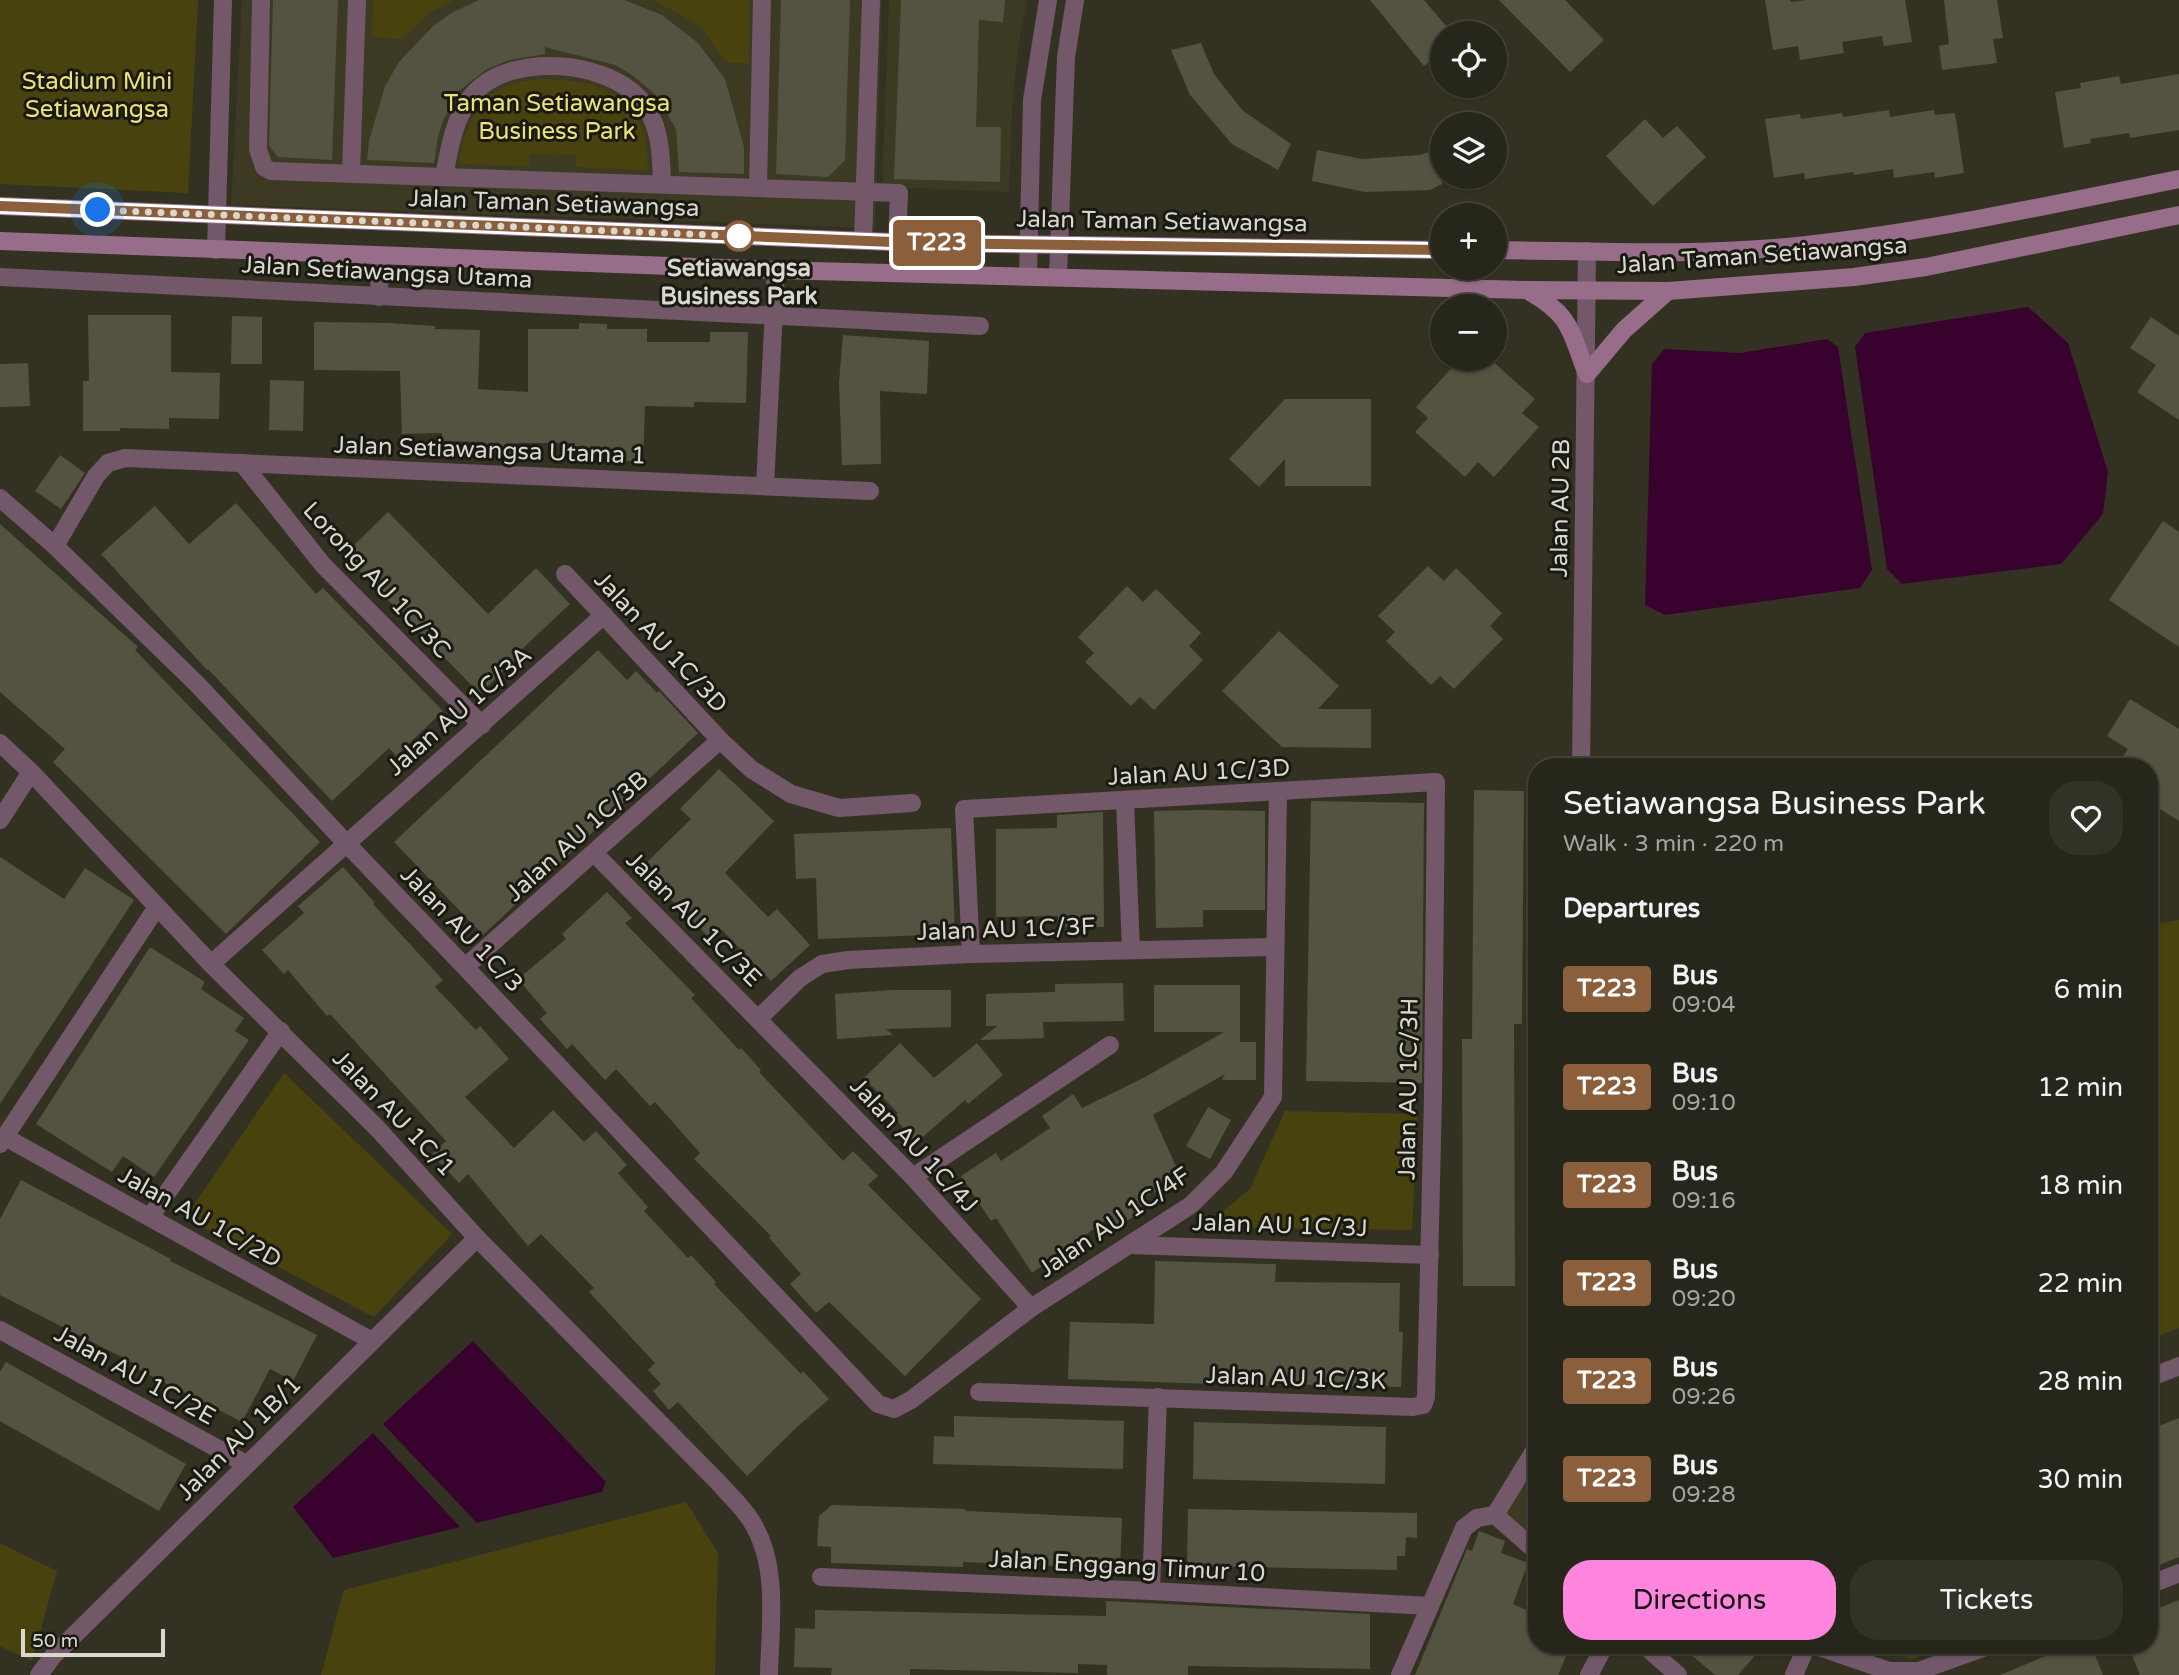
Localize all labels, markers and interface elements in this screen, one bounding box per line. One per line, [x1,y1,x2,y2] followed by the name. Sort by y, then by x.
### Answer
[1430,21,1507,371] map controls
[1430,21,1507,98] button: locate
[22,67,172,124] park label: Stadium Mini Setiawangsa
[444,89,670,146] park label: Taman Setiawangsa Business Park
[1430,112,1507,189] button: layers
[408,184,700,223] street label: Jalan Taman Setiawangsa
[80,192,115,227] your location
[1430,203,1507,280] button: +
[1016,204,1308,239] street label: Jalan Taman Setiawangsa
[888,220,986,266] line badge: T223
[724,221,754,251] marker: Setiawangsa Business Park
[907,228,967,257] text: T223
[1616,231,1908,280] street label: Jalan Taman Setiawangsa
[241,250,533,295] street label: Jalan Setiawangsa Utama
[660,254,818,311] place label: Setiawangsa Business Park
[1430,294,1507,371] button: −
[333,431,647,470] street label: Jalan Setiawangsa Utama 1
[1545,438,1576,578] street label: Jalan AU 2B
[297,496,457,665] street label: Lorong AU 1C/3C
[588,566,733,719] street label: Jalan AU 1C/3D
[381,641,538,782] street label: Jalan AU 1C/3A
[1107,753,1291,792] street label: Jalan AU 1C/3D
[500,765,654,908] street label: Jalan AU 1C/3B
[2049,781,2123,855] button: heart
[1563,784,1986,823] text: Setiawangsa Business Park
[1563,830,1784,858] text: Walk · 3 min · 220 m
[620,846,767,993] street label: Jalan AU 1C/3E
[394,860,529,999] street label: Jalan AU 1C/3
[1563,893,1700,924] text: Departures
[916,912,1096,947] street label: Jalan AU 1C/3F
[1672,960,1718,991] text: Bus
[1577,974,1637,1003] text: T223
[2054,974,2123,1005] text: 6 min
[1672,991,1736,1019] text: 09:04
[1392,998,1425,1180] street label: Jalan AU 1C/3H
[326,1044,461,1183] street label: Jalan AU 1C/1
[1672,1058,1718,1089] text: Bus
[844,1072,984,1219] street label: Jalan AU 1C/4J
[1577,1072,1637,1101] text: T223
[2037,1072,2123,1103] text: 12 min
[1672,1089,1736,1117] text: 09:10
[1672,1156,1718,1187] text: Bus
[113,1161,287,1274] street label: Jalan AU 1C/2D
[1033,1161,1196,1284] street label: Jalan AU 1C/4F
[1577,1170,1637,1199] text: T223
[2037,1170,2123,1201] text: 18 min
[1672,1187,1736,1215] text: 09:16
[1192,1208,1368,1243] street label: Jalan AU 1C/3J
[1672,1254,1718,1285] text: Bus
[1577,1268,1637,1297] text: T223
[2037,1268,2123,1299] text: 22 min
[1672,1285,1736,1313] text: 09:20
[49,1319,220,1432] street label: Jalan AU 1C/2E
[1672,1352,1718,1383] text: Bus
[1205,1361,1387,1396] street label: Jalan AU 1C/3K
[1577,1366,1637,1395] text: T223
[2037,1366,2123,1397] text: 28 min
[171,1370,308,1507] street label: Jalan AU 1B/1
[1672,1383,1736,1411] text: 09:26
[1672,1450,1718,1481] text: Bus
[1577,1464,1637,1493] text: T223
[2037,1464,2123,1495] text: 30 min
[1672,1481,1736,1509] text: 09:28
[988,1545,1266,1588] street label: Jalan Enggang Timur 10
[1563,1560,1836,1640] button: Directions
[1850,1560,2123,1640] button: Tickets
[21,1626,164,1658] scale bar
[32,1630,78,1652] text: 50 m

